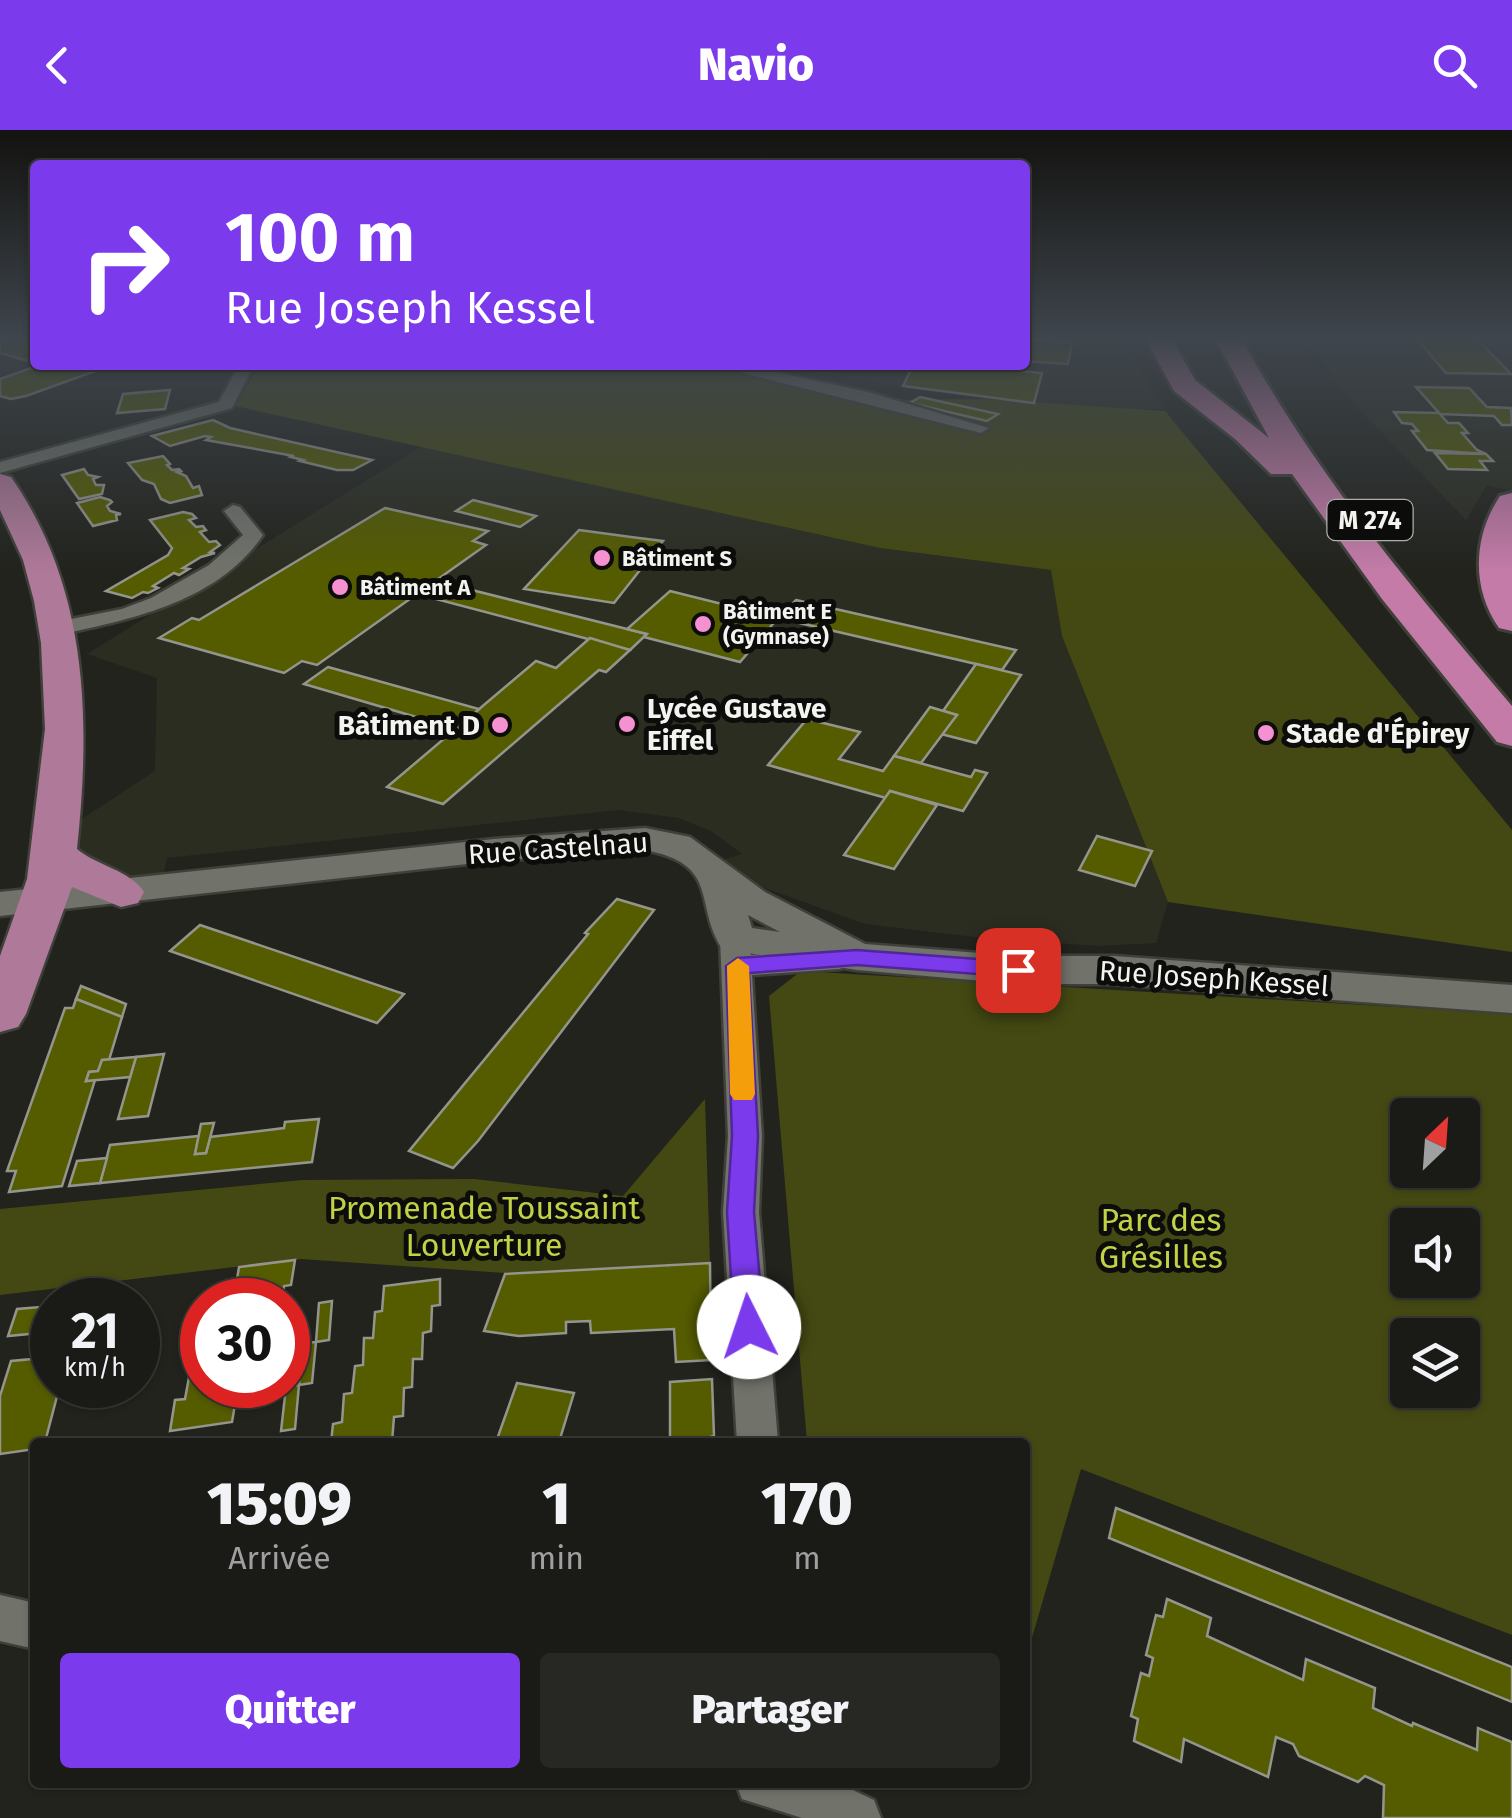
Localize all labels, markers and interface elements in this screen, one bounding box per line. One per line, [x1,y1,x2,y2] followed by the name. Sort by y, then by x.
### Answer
[30,38,85,93] icon: back
[698,38,814,92] text: Navio
[1427,38,1482,93] icon: search
[225,196,415,280] text: 100 m
[60,200,190,330] icon: right
[225,281,595,335] text: Rue Joseph Kessel
[1328,500,1412,540] road number: M 274
[622,545,732,572] place label: Bâtiment S
[591,547,613,569] marker: Bâtiment S
[360,574,471,601] place label: Bâtiment A
[329,576,351,598] marker: Bâtiment A
[723,598,832,650] place label: Bâtiment E (Gymnase)
[692,613,714,635] marker: Bâtiment E (Gymnase)
[647,692,827,757] place label: Lycée Gustave Eiffel
[338,709,480,742] place label: Bâtiment D
[616,713,638,735] marker: Lycée Gustave Eiffel
[489,714,511,736] marker: Bâtiment D
[1286,716,1470,750] place label: Stade d'Épirey
[1255,722,1277,744] marker: Stade d'Épirey
[467,826,649,871] street label: Rue Castelnau
[976,928,1061,1013] pin
[991,943,1046,998] icon: arrive
[1098,954,1330,1003] street label: Rue Joseph Kessel
[1390,1098,1480,1188] north arrow
[1390,1098,1480,1408] map controls
[328,1189,641,1264] park label: Promenade Toussaint Louverture
[1099,1201,1223,1276] park label: Parc des Grésilles
[1390,1208,1480,1298] button: sound
[697,1275,801,1379] position arrow
[180,1278,310,1408] speed limit sign: 30
[71,1301,119,1361] text: 21
[1390,1318,1480,1408] button: layers
[64,1353,126,1383] text: km/h
[207,1468,352,1540] text: 15:09
[542,1468,571,1540] text: 1
[761,1468,853,1540] text: 170
[228,1539,331,1577] text: Arrivée
[529,1539,584,1577] text: min
[793,1539,821,1577] text: m
[60,1653,520,1768] button: Quitter
[540,1653,1000,1768] button: Partager

